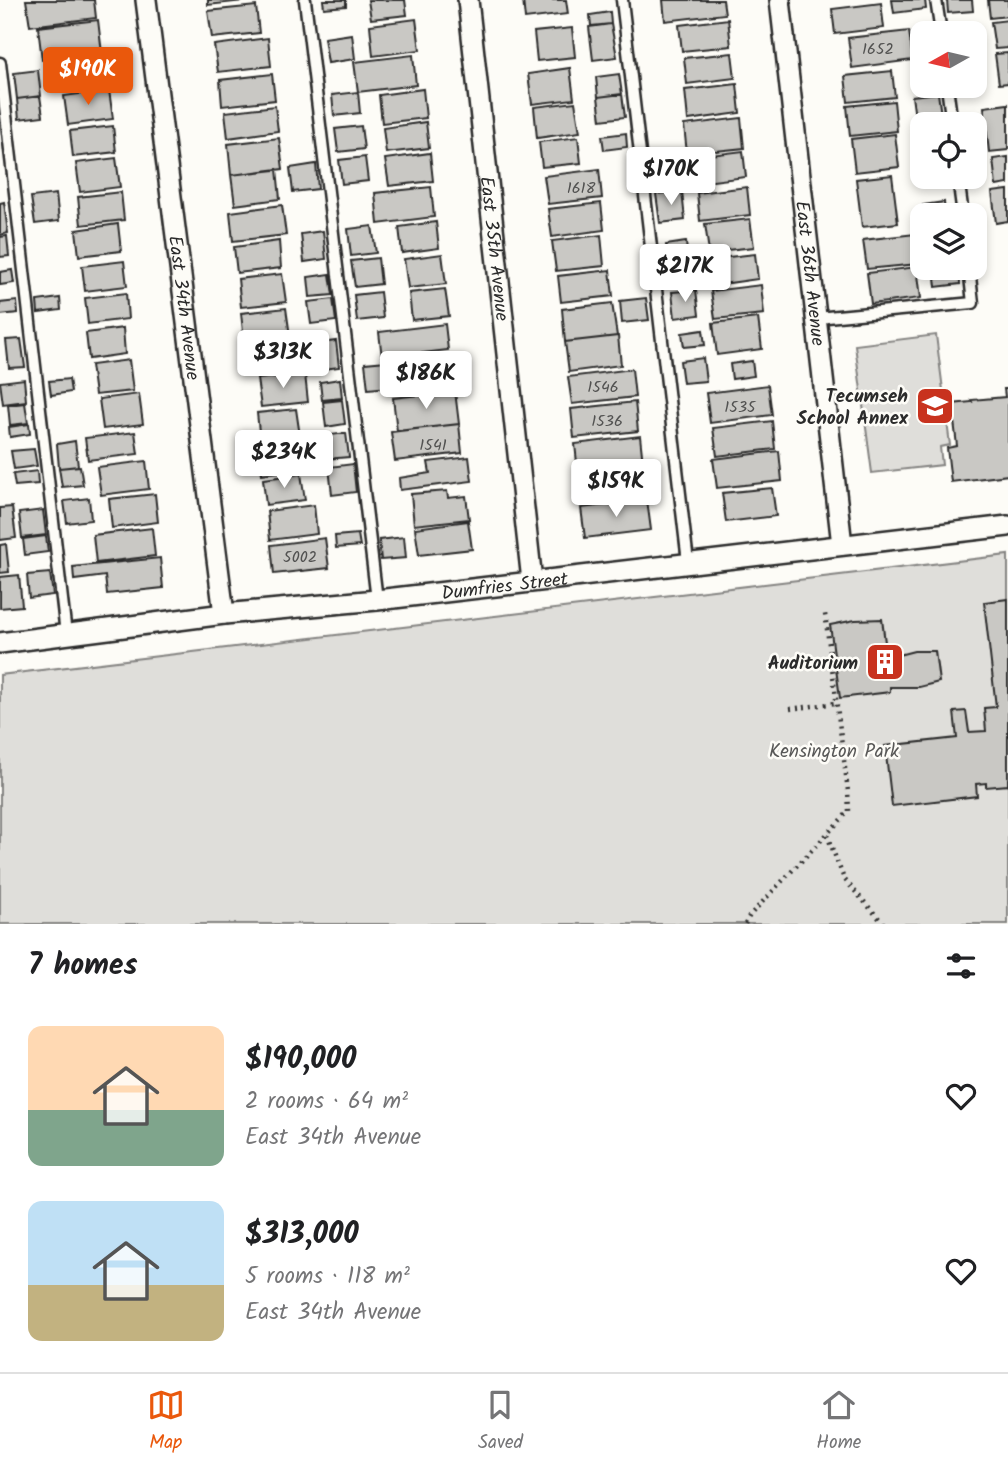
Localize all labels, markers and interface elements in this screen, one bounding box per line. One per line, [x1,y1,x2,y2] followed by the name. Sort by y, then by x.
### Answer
[910,21,987,98] north arrow
[910,21,987,280] map controls
[862,37,894,62] house number: 1652
[39,48,137,107] pin: $190K
[59,52,117,88] text: $190K
[910,112,987,189] button: locate
[622,148,720,207] pin: $170K
[642,152,700,188] text: $170K
[471,175,516,323] street label: East 35th Avenue
[567,176,596,201] house number: 1618
[786,199,832,348] street label: East 36th Avenue
[910,203,987,280] button: layers
[159,234,207,382] street label: East 34th Avenue
[636,244,734,304] pin: $217K
[656,249,714,285] text: $217K
[234,330,332,390] pin: $313K
[253,335,313,371] text: $313K
[377,352,475,411] pin: $186K
[396,356,456,392] text: $186K
[587,375,619,400] house number: 1546
[797,382,909,434] place label: Tecumseh School Annex
[914,385,956,427] school or university icon: Tecumseh School Annex
[724,395,757,420] house number: 1535
[591,409,623,434] house number: 1536
[235,430,333,490] pin: $234K
[419,433,447,458] house number: 1541
[251,435,317,471] text: $234K
[567,460,665,519] pin: $159K
[587,464,645,500] text: $159K
[283,545,317,570] house number: 5002
[440,565,570,609] street label: Dumfries Street
[864,641,906,683] building icon: Auditorium
[768,649,858,679] place label: Auditorium
[769,737,899,767] park label: Kensington Park
[28,942,138,990] text: 7 homes
[942,947,980,985] icon: filters
[245,1036,356,1084] text: $190,000
[84,1054,168,1138] icon: home
[942,1077,980,1115] icon: heart
[245,1084,408,1120] text: 2 rooms · 64 m²
[245,1120,421,1156] text: East 34th Avenue
[245,1211,359,1259] text: $313,000
[84,1229,168,1313] icon: home
[942,1252,980,1290] icon: heart
[245,1259,410,1295] text: 5 rooms · 118 m²
[245,1295,421,1331] text: East 34th Avenue
[147,1386,185,1458] tab: Map
[478,1386,523,1458] tab: Saved
[816,1386,861,1458] tab: Home

